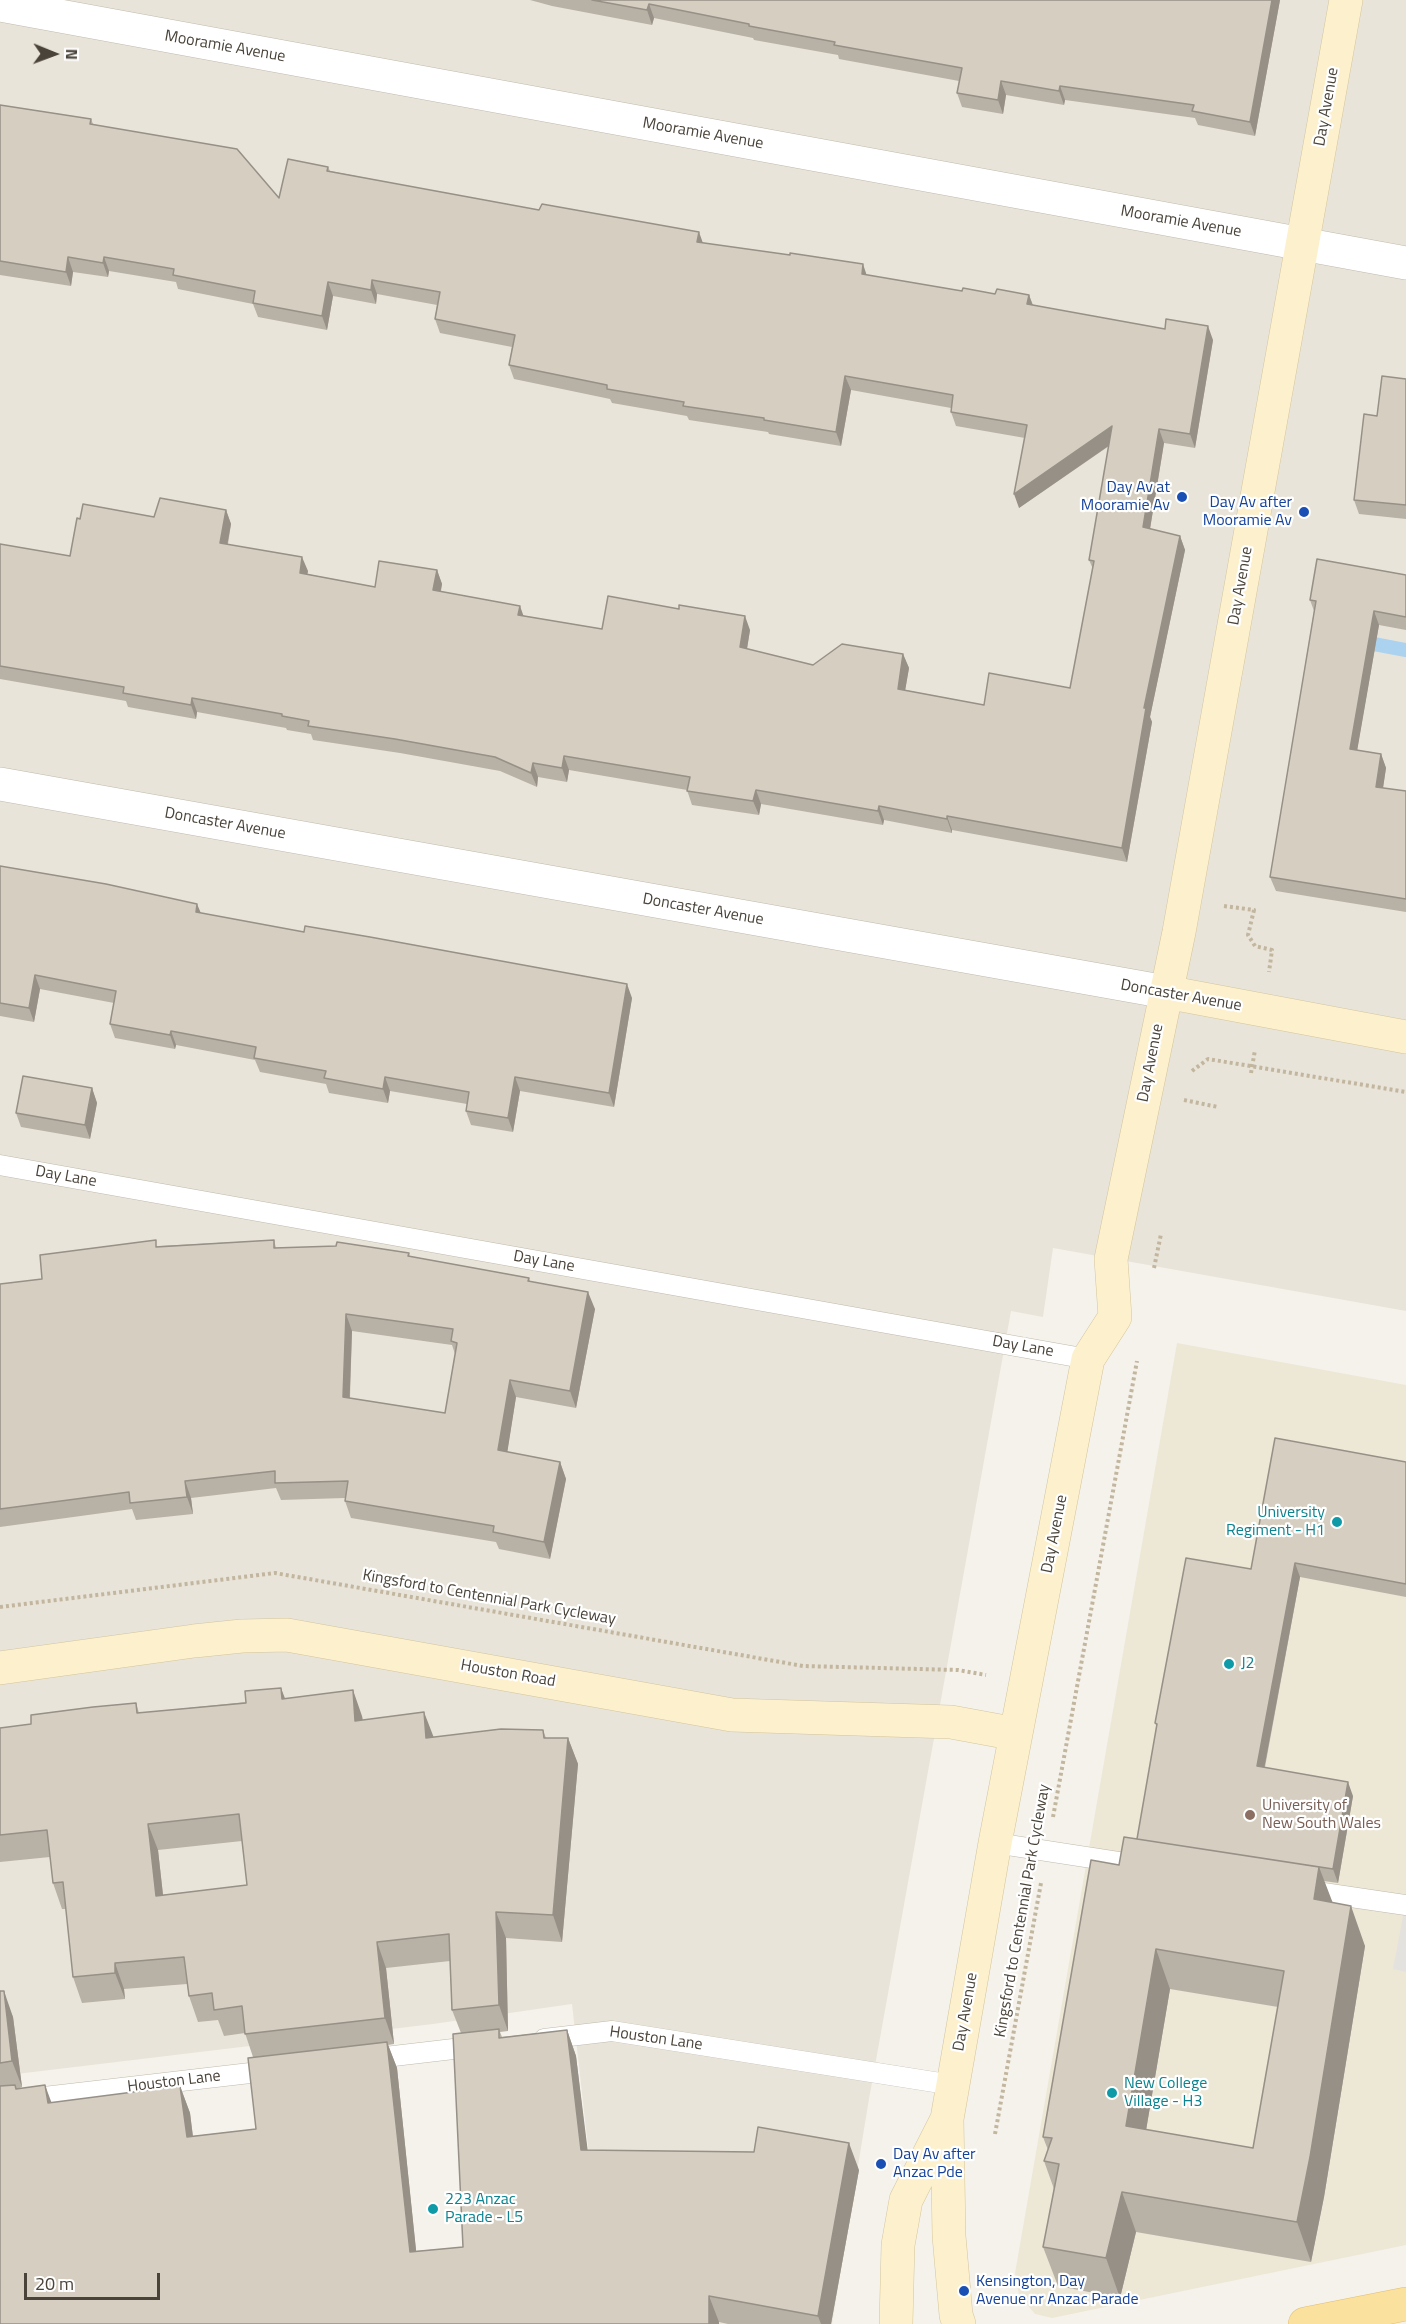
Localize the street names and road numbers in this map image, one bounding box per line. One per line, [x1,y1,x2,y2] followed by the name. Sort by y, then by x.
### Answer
[163,27,287,67] street label: Mooramie Avenue
[1311,66,1343,148] street label: Day Avenue
[641,114,765,154] street label: Mooramie Avenue
[1119,202,1243,242] street label: Mooramie Avenue
[1225,545,1257,627] street label: Day Avenue
[163,804,287,844] street label: Doncaster Avenue
[641,890,765,930] street label: Doncaster Avenue
[1119,976,1243,1016] street label: Doncaster Avenue
[1134,1022,1168,1104] street label: Day Avenue
[34,1162,98,1192] street label: Day Lane
[512,1247,576,1277] street label: Day Lane
[991,1332,1055,1362] street label: Day Lane
[1038,1493,1072,1575] street label: Day Avenue
[361,1566,617,1630] street label: Kingsford to Centennial Park Cycleway
[459,1656,557,1692] street label: Houston Road
[991,1783,1055,2039] street label: Kingsford to Centennial Park Cycleway
[950,1971,982,2053] street label: Day Avenue
[608,2023,704,2055] street label: Houston Lane
[126,2067,222,2097] street label: Houston Lane

